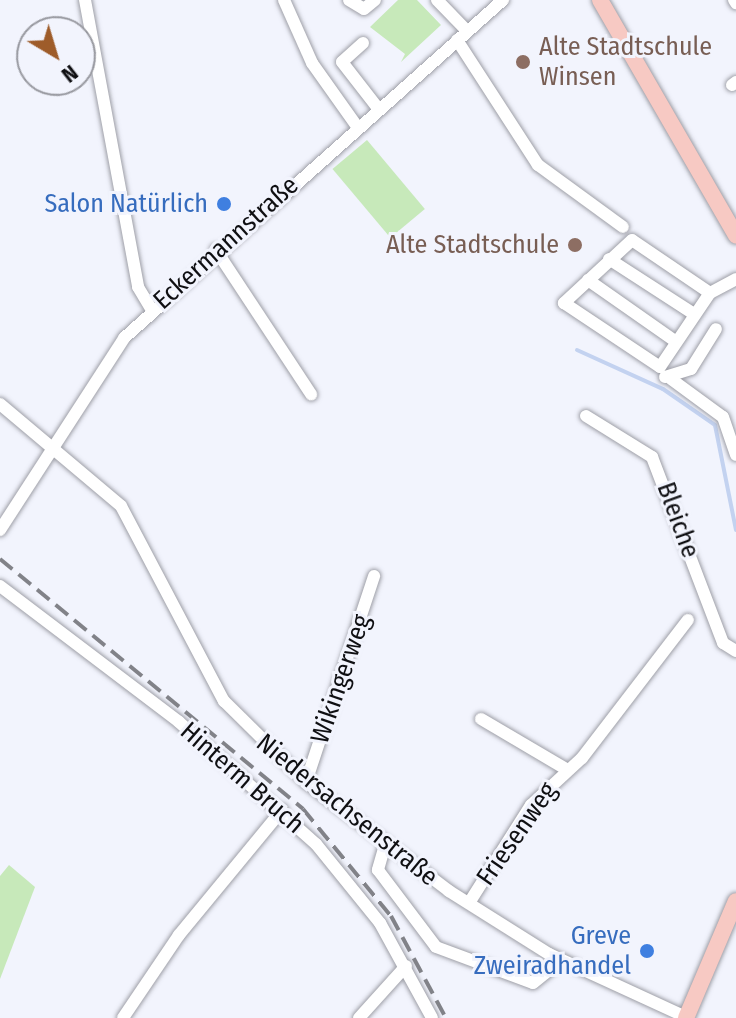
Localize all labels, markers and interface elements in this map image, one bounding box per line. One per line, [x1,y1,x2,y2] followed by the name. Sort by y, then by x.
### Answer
[16,16,96,96] north arrow
[539,31,712,92] place label: Alte Stadtschule Winsen
[514,53,532,71] marker: Alte Stadtschule Winsen
[56,59,83,88] text: N
[147,170,305,316] street label: Eckermannstraße
[44,188,208,220] place label: Salon Natürlich
[215,195,233,213] marker: Salon Natürlich
[386,229,559,261] place label: Alte Stadtschule
[566,236,584,254] marker: Alte Stadtschule
[650,478,706,562] street label: Bleiche
[304,610,378,748] street label: Wikingerweg
[174,716,310,840] street label: Hinterm Bruch
[250,727,444,893] street label: Niedersachsenstraße
[470,776,564,892] street label: Friesenweg
[474,920,631,982] place label: Greve Zweiradhandel
[638,942,656,960] marker: Greve Zweiradhandel

